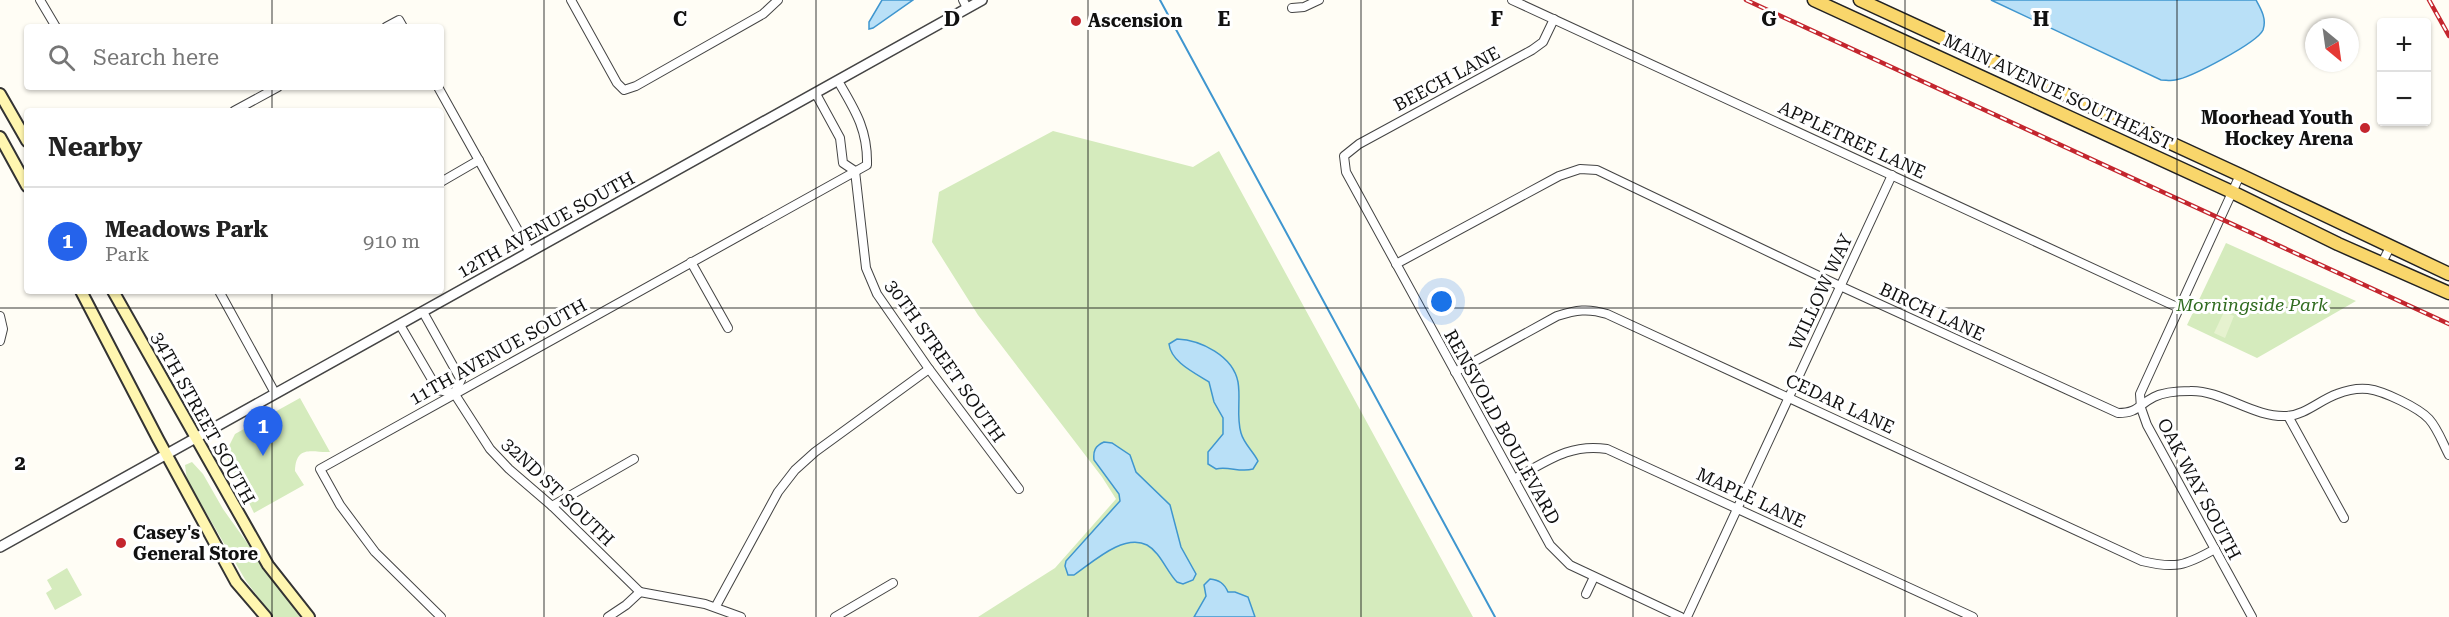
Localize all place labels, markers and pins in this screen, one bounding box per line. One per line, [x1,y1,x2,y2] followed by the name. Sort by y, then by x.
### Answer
[1088,10,1183,31] place label: Ascension
[1069,14,1083,28] marker: Ascension
[2201,107,2353,149] place label: Moorhead Youth Hockey Arena
[2358,121,2372,135] marker: Moorhead Youth Hockey Arena
[244,406,282,456] pin: 1
[133,522,258,564] place label: Casey's General Store
[114,536,128,550] marker: Casey's General Store

